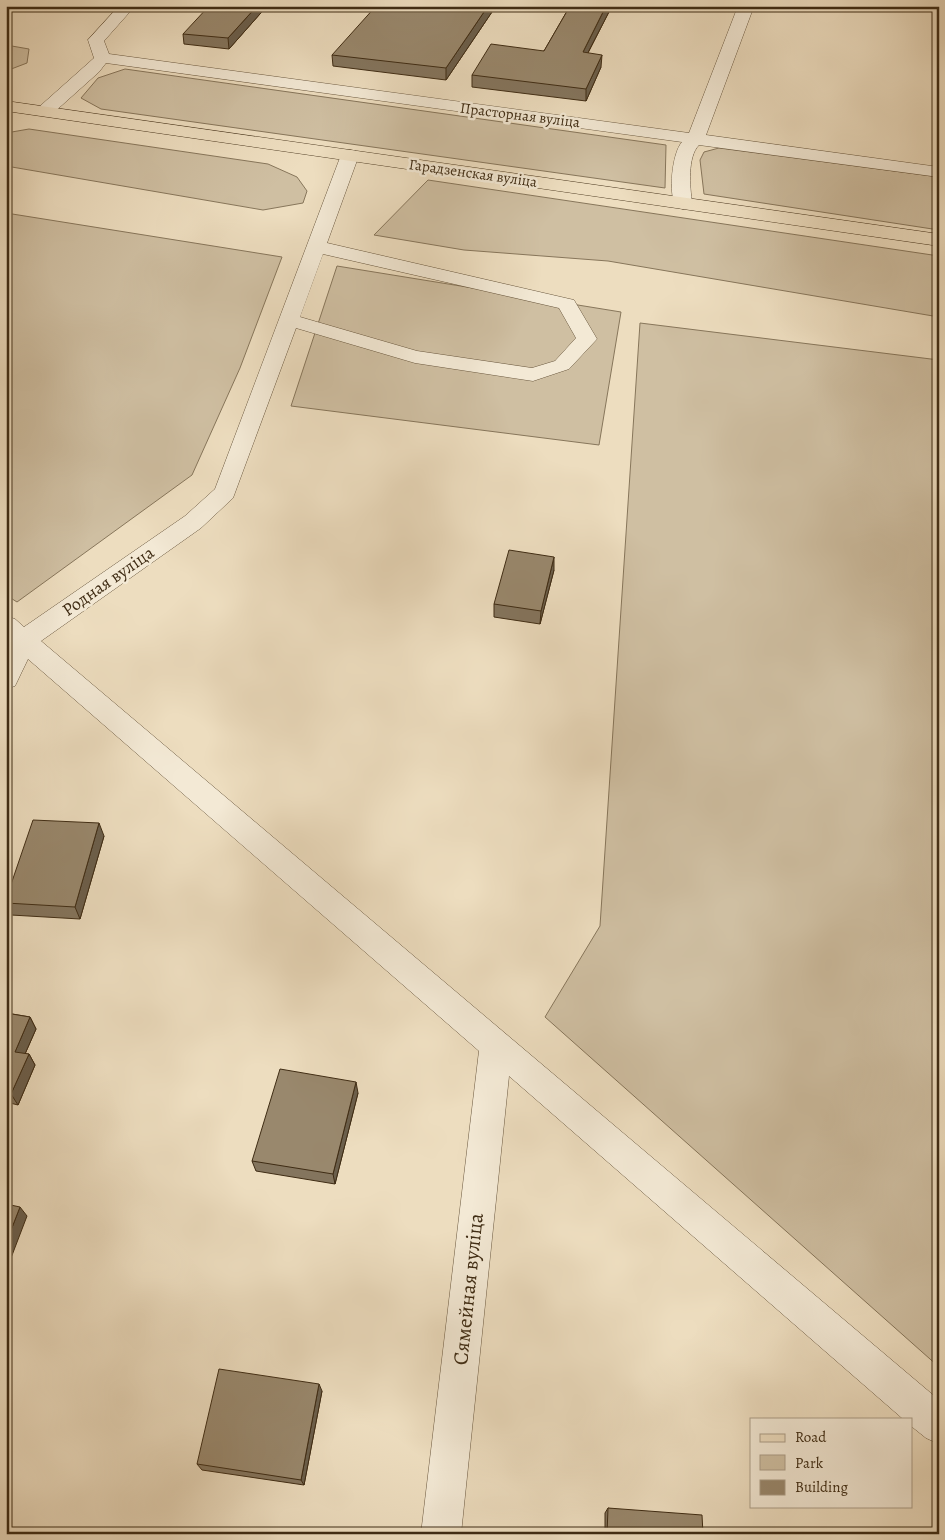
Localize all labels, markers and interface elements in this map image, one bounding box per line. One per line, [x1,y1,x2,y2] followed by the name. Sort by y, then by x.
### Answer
[459,98,581,132] street label: Прасторная вуліца
[407,154,539,192] street label: Гарадзенская вуліца
[57,540,159,622] street label: Родная вуліца
[446,1211,490,1366] street label: Сямейная вуліца
[750,1418,912,1508] legend
[795,1427,827,1447] text: Road
[795,1453,824,1473] text: Park
[795,1477,848,1497] text: Building

